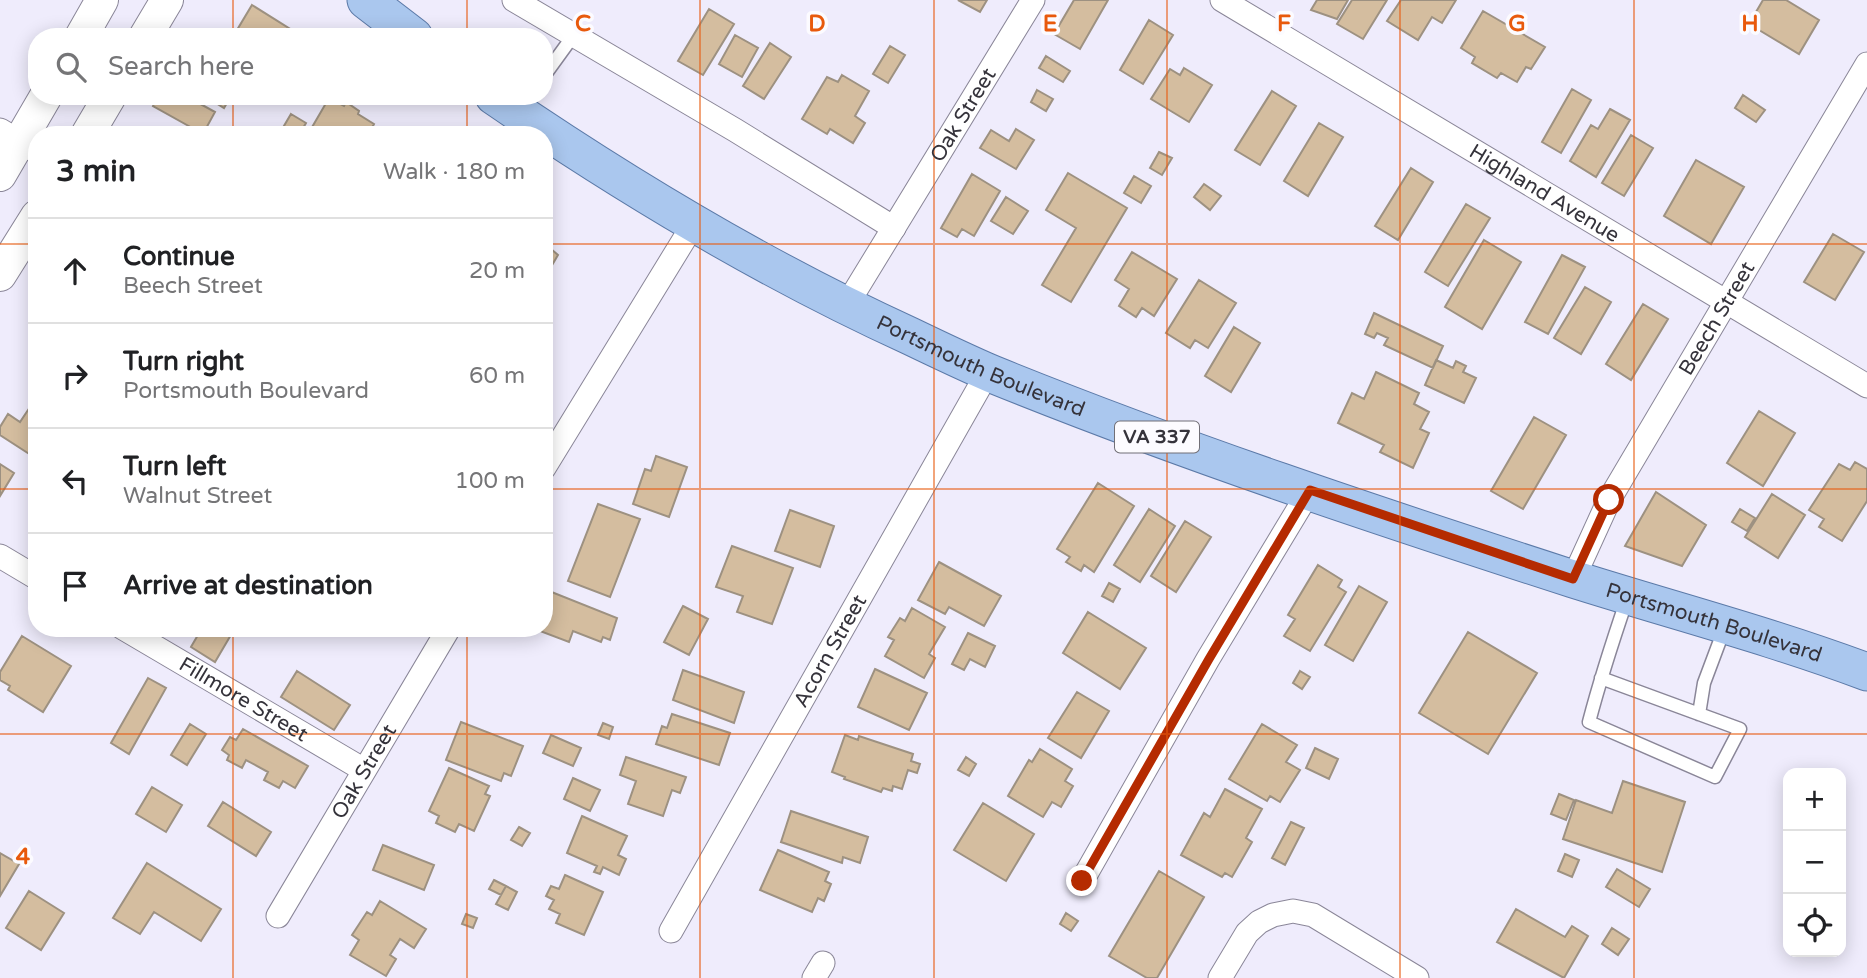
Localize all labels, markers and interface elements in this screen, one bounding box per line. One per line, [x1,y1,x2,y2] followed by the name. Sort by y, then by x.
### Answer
[575,10,591,38] text: C
[808,10,826,38] text: D
[1043,10,1057,38] text: E
[1277,10,1291,38] text: F
[1508,10,1526,38] text: G
[1741,10,1759,38] text: H
[28,28,553,105] search box
[52,48,90,86] icon: search
[108,51,254,82] text: Search here
[925,63,1001,166] street label: Oak Street
[1465,139,1624,248] street label: Highland Avenue
[56,153,136,190] text: 3 min
[383,158,525,186] text: Walk · 180 m
[123,241,235,272] text: Continue
[56,252,94,290] icon: ahead
[469,257,525,285] text: 20 m
[1673,257,1760,380] street label: Beech Street
[123,272,263,300] text: Beech Street
[873,310,1089,422] street label: Portsmouth Boulevard
[123,346,244,377] text: Turn right
[56,357,94,395] icon: right
[469,362,525,390] text: 60 m
[123,377,369,405] text: Portsmouth Boulevard
[1115,422,1199,452] road number: VA 337
[123,451,226,482] text: Turn left
[56,462,94,500] icon: left
[455,467,525,495] text: 100 m
[123,482,272,510] text: Walnut Street
[1593,484,1624,515] route start
[56,567,94,605] icon: arrive
[123,570,373,601] text: Arrive at destination
[1603,577,1825,667] street label: Portsmouth Boulevard
[788,590,872,712] street label: Acorn Street
[175,651,313,747] street label: Fillmore Street
[326,720,401,823] street label: Oak Street
[1783,768,1846,957] map controls
[1783,768,1846,831] button: +
[1783,831,1846,894] button: −
[16,843,31,871] text: 4
[1066,865,1097,896] route end
[1783,894,1846,957] button: locate

